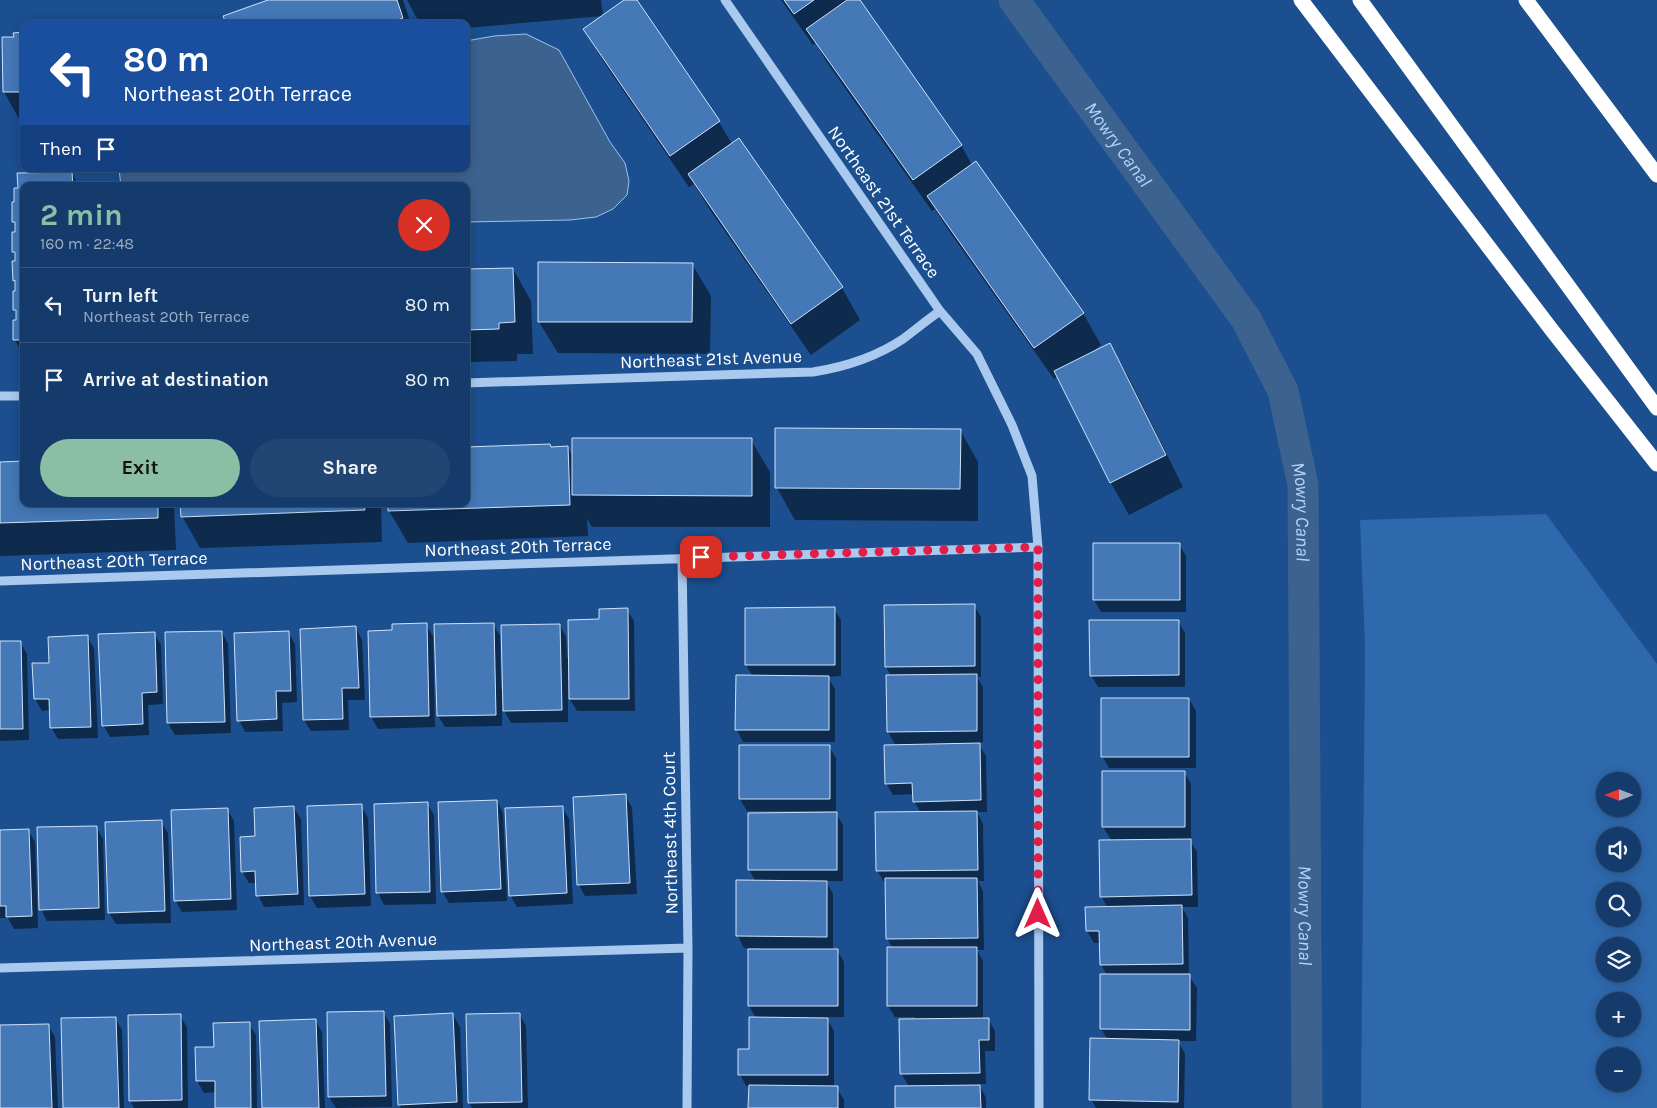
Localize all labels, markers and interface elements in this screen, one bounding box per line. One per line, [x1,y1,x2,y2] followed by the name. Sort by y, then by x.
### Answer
[123,39,210,80] text: 80 m
[40,40,105,105] icon: left
[123,81,352,107] text: Northeast 20th Terrace
[1080,98,1156,192] water label: Mowry Canal
[823,121,945,283] street label: Northeast 21st Terrace
[92,135,120,163] icon: arrive
[40,138,82,160] text: Then
[40,197,123,233] text: 2 min
[398,199,450,251] button: close
[40,234,134,253] text: 160 m · 22:48
[83,285,158,307] text: Turn left
[40,291,68,319] icon: left
[405,294,450,316] text: 80 m
[83,307,250,326] text: Northeast 20th Terrace
[620,345,802,373] street label: Northeast 21st Avenue
[40,366,68,394] icon: arrive
[83,369,269,391] text: Arrive at destination
[405,369,450,391] text: 80 m
[40,439,240,497] button: Exit
[250,439,450,497] button: Share
[1286,460,1313,562] water label: Mowry Canal
[424,533,612,561] street label: Northeast 20th Terrace
[680,536,722,578] pin
[687,543,715,571] icon: arrive
[20,547,208,575] street label: Northeast 20th Terrace
[658,751,682,915] street label: Northeast 4th Court
[1596,772,1641,818] north arrow
[1596,772,1641,1092] map controls
[1596,827,1641,872] button: sound
[1293,865,1316,966] water label: Mowry Canal
[1596,882,1641,927] button: search
[1011,887,1063,939] position arrow
[249,928,437,956] street label: Northeast 20th Avenue
[1596,937,1641,982] button: layers
[1596,992,1641,1037] button: +
[1596,1047,1641,1092] button: −

